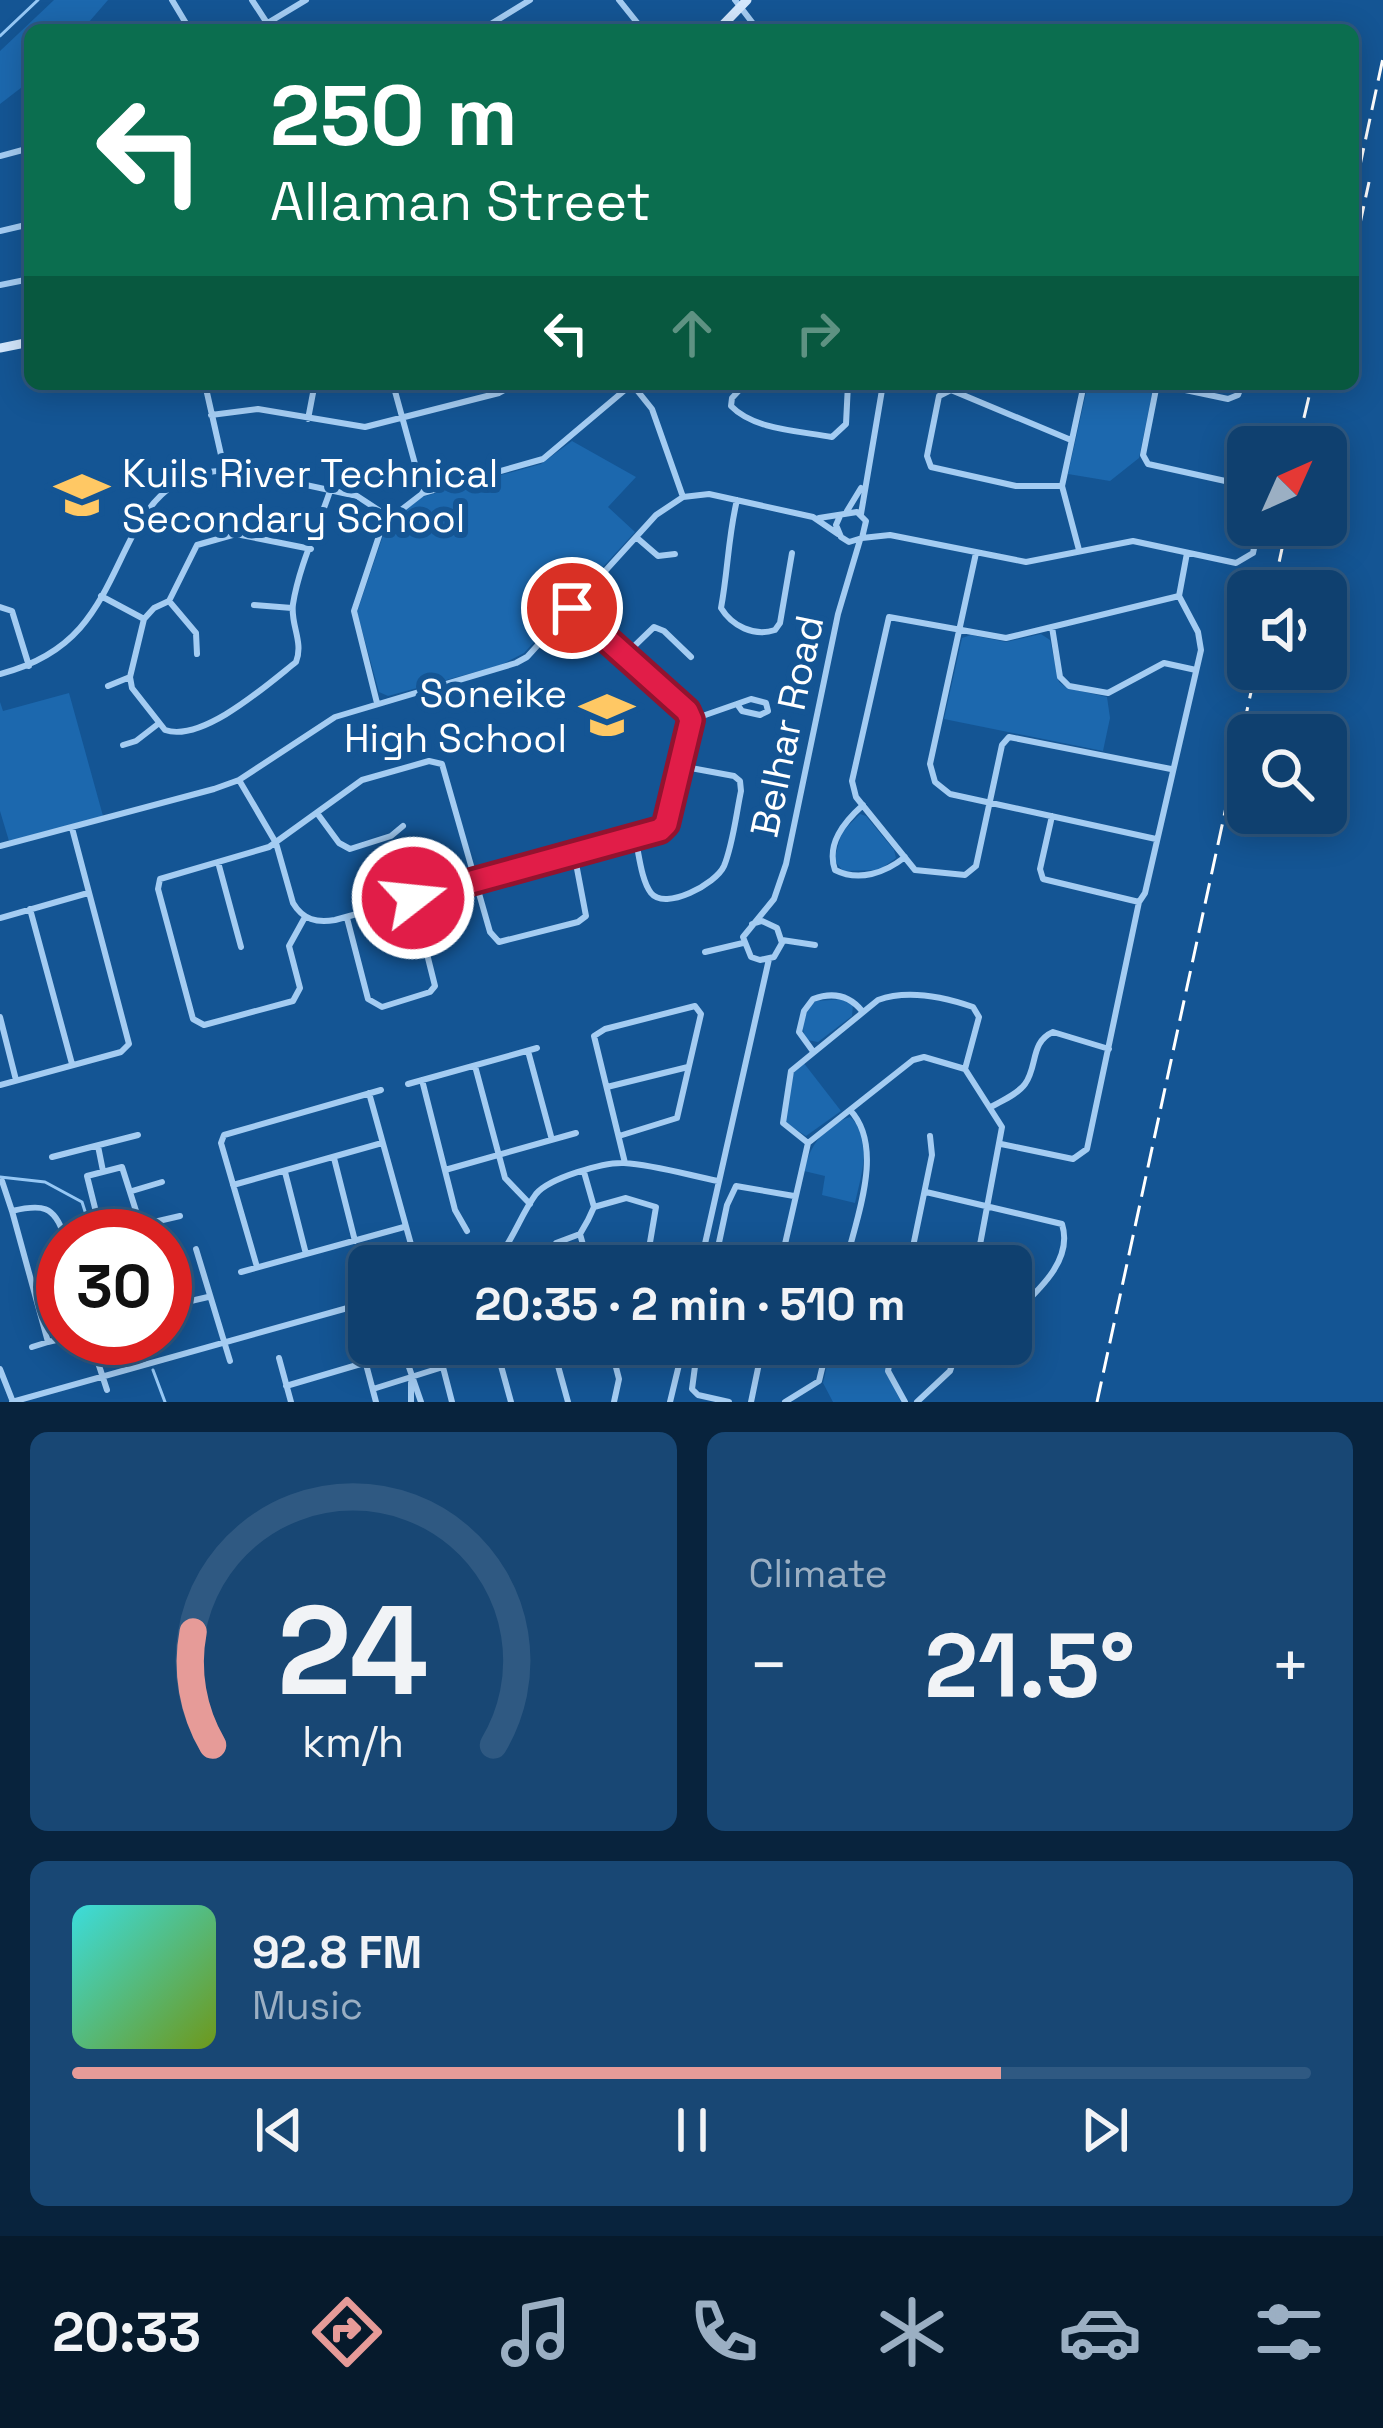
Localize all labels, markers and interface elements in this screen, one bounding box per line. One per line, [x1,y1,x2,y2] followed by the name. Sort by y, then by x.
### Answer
[270,62,518,170] text: 250 m
[72,72,228,228] icon: left
[270,167,651,236] text: Allaman Street
[533,300,599,366] icon: left
[659,300,725,366] icon: ahead
[785,300,851,366] icon: right
[1227,426,1347,546] north arrow
[1227,426,1347,834] map controls
[122,449,498,543] place label: Kuils River Technical Secondary School
[53,466,111,524] school or university icon: Kuils River Technical Secondary School
[521,557,623,659] pin
[1227,570,1347,690] button: sound
[539,575,605,641] icon: arrive
[740,611,834,841] street label: Belhar Road
[344,669,567,763] place label: Soneike High School
[578,686,636,744] school or university icon: Soneike High School
[1227,714,1347,834] button: search
[350,835,476,961] position arrow
[36,1209,192,1365] speed limit sign: 30
[475,1276,905,1333] text: 20:35 · 2 min · 510 m
[749,1549,888,1598] text: Climate
[277,1571,429,1730] text: 24
[925,1608,1135,1723] text: 21.5°
[749,1623,789,1707] text: −
[1270,1623,1311,1707] text: +
[302,1714,404,1769] text: km/h
[252,1924,422,1981] text: 92.8 FM
[252,1981,363,2030] text: Music
[246,2097,312,2163] icon: previous
[659,2097,725,2163] icon: pause
[1072,2097,1138,2163] icon: next
[305,2290,389,2374] icon: directions
[494,2290,578,2374] icon: music
[682,2290,766,2374] icon: phone
[870,2290,954,2374] icon: climate
[1058,2290,1142,2374] icon: car
[1247,2290,1331,2374] icon: filters
[52,2298,201,2367] text: 20:33

